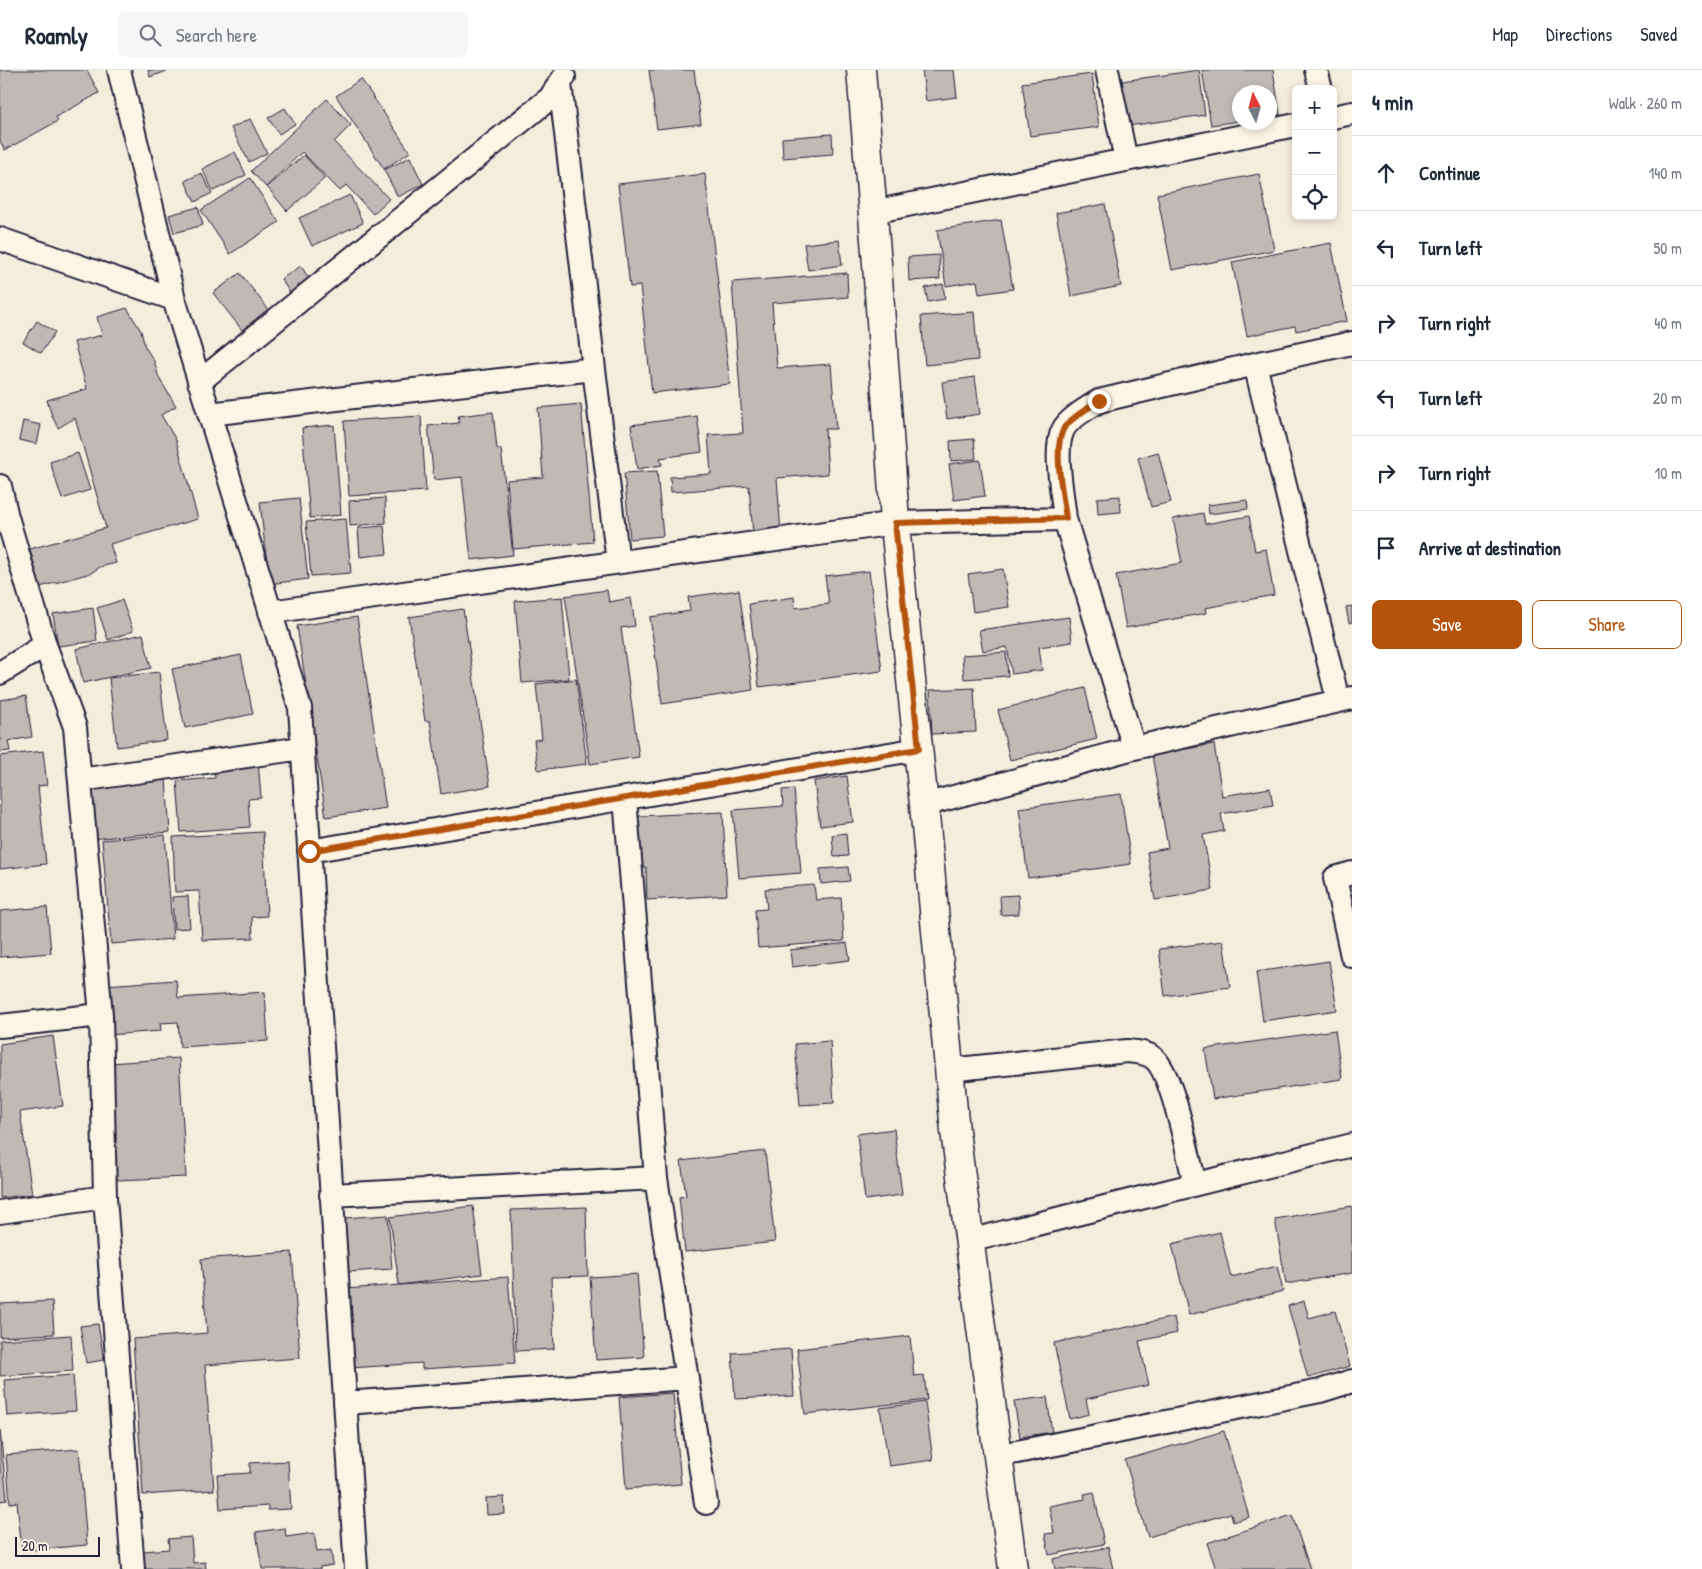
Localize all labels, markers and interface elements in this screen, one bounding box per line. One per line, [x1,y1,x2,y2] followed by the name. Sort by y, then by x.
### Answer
[118,12,468,57] search box
[25,19,88,51] text: Roamly
[136,21,164,49] icon: search
[176,22,257,48] text: Search here
[1493,22,1518,47] text: Map
[1546,22,1612,47] text: Directions
[1640,22,1677,47] text: Saved
[1232,85,1277,130] north arrow
[1292,85,1337,220] map controls
[1292,85,1337,130] button: +
[1372,88,1413,117] text: 4 min
[1609,92,1682,114] text: Walk · 260 m
[1292,130,1337,175] button: −
[1372,159,1400,187] icon: ahead
[1419,160,1480,186] text: Continue
[1648,162,1682,184] text: 140 m
[1292,175,1337,220] button: locate
[1372,234,1400,262] icon: left
[1419,235,1482,261] text: Turn left
[1654,237,1682,259] text: 50 m
[1372,309,1400,337] icon: right
[1419,310,1490,336] text: Turn right
[1654,312,1682,334] text: 40 m
[1372,384,1400,412] icon: left
[1419,385,1482,411] text: Turn left
[1653,387,1682,409] text: 20 m
[1088,390,1111,413] route end
[1372,459,1400,487] icon: right
[1419,460,1490,486] text: Turn right
[1654,462,1682,484] text: 10 m
[1372,534,1400,562] icon: arrive
[1419,535,1561,561] text: Arrive at destination
[1372,600,1522,649] button: Save
[1532,600,1682,649] button: Share
[298,840,321,863] route start
[15,1534,100,1557] scale bar
[22,1536,48,1555] text: 20 m

